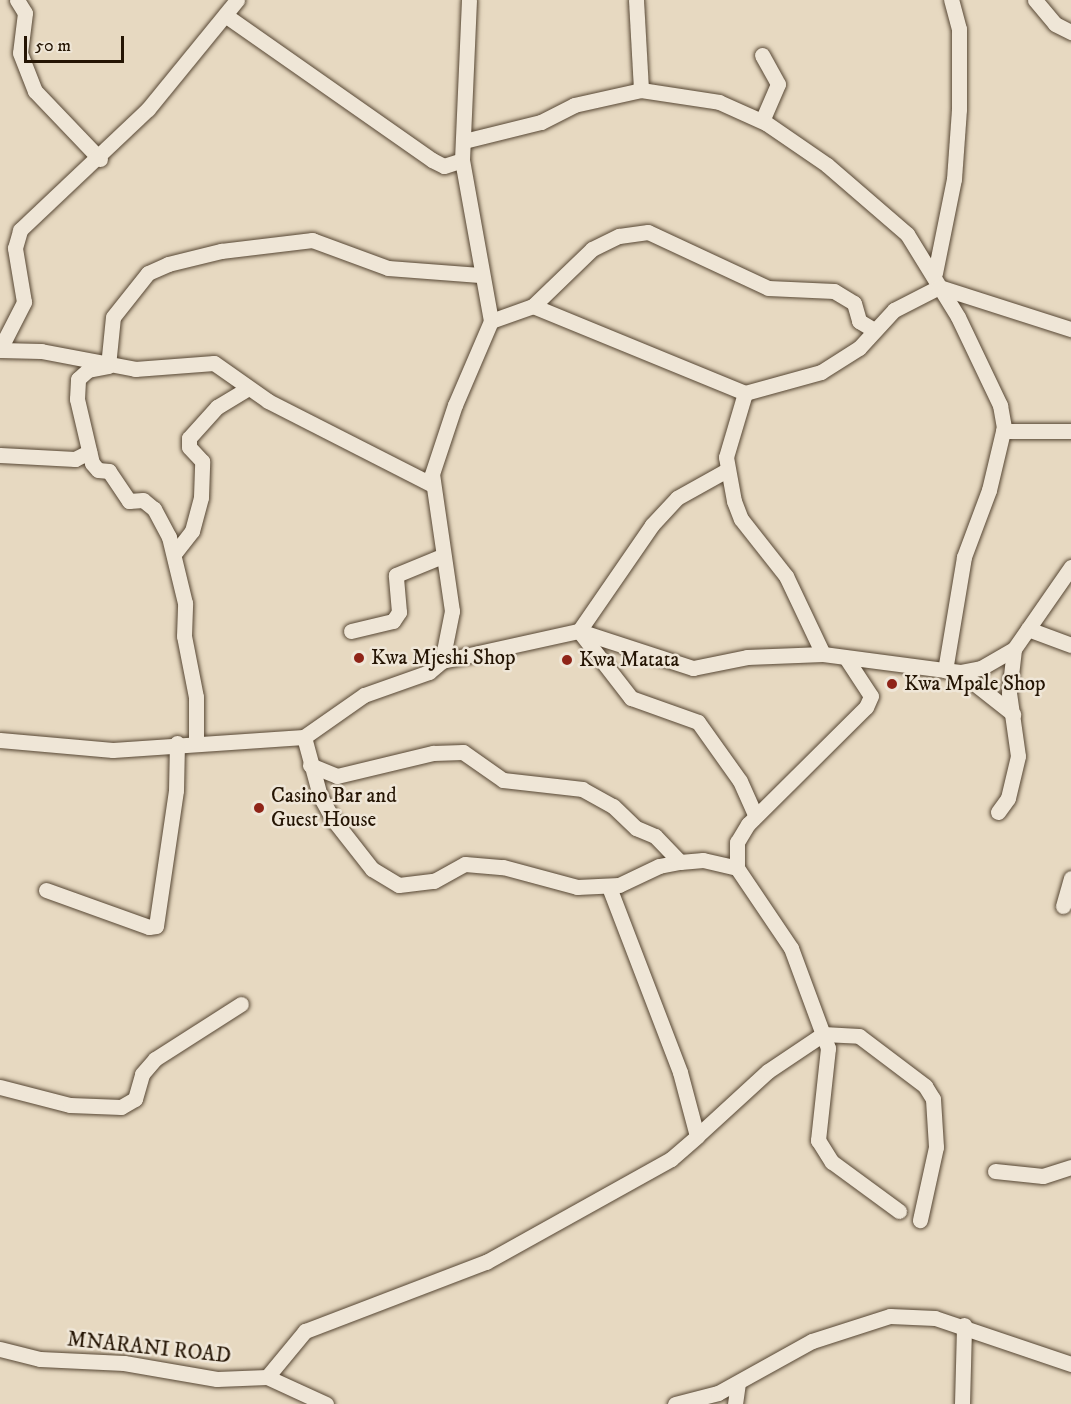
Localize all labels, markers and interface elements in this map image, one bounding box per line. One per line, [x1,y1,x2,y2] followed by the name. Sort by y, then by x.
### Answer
[27,24,128,62] scale bar
[35,35,71,57] text: 50 m
[371,645,516,671] place label: Kwa Mjeshi Shop
[579,647,679,673] place label: Kwa Matata
[352,651,366,665] marker: Kwa Mjeshi Shop
[560,653,574,667] marker: Kwa Matata
[904,671,1046,697] place label: Kwa Mpale Shop
[885,677,899,691] marker: Kwa Mpale Shop
[271,783,397,833] place label: Casino Bar and Guest House
[252,801,266,815] marker: Casino Bar and Guest House
[66,1327,232,1369] street label: MNARANI ROAD

